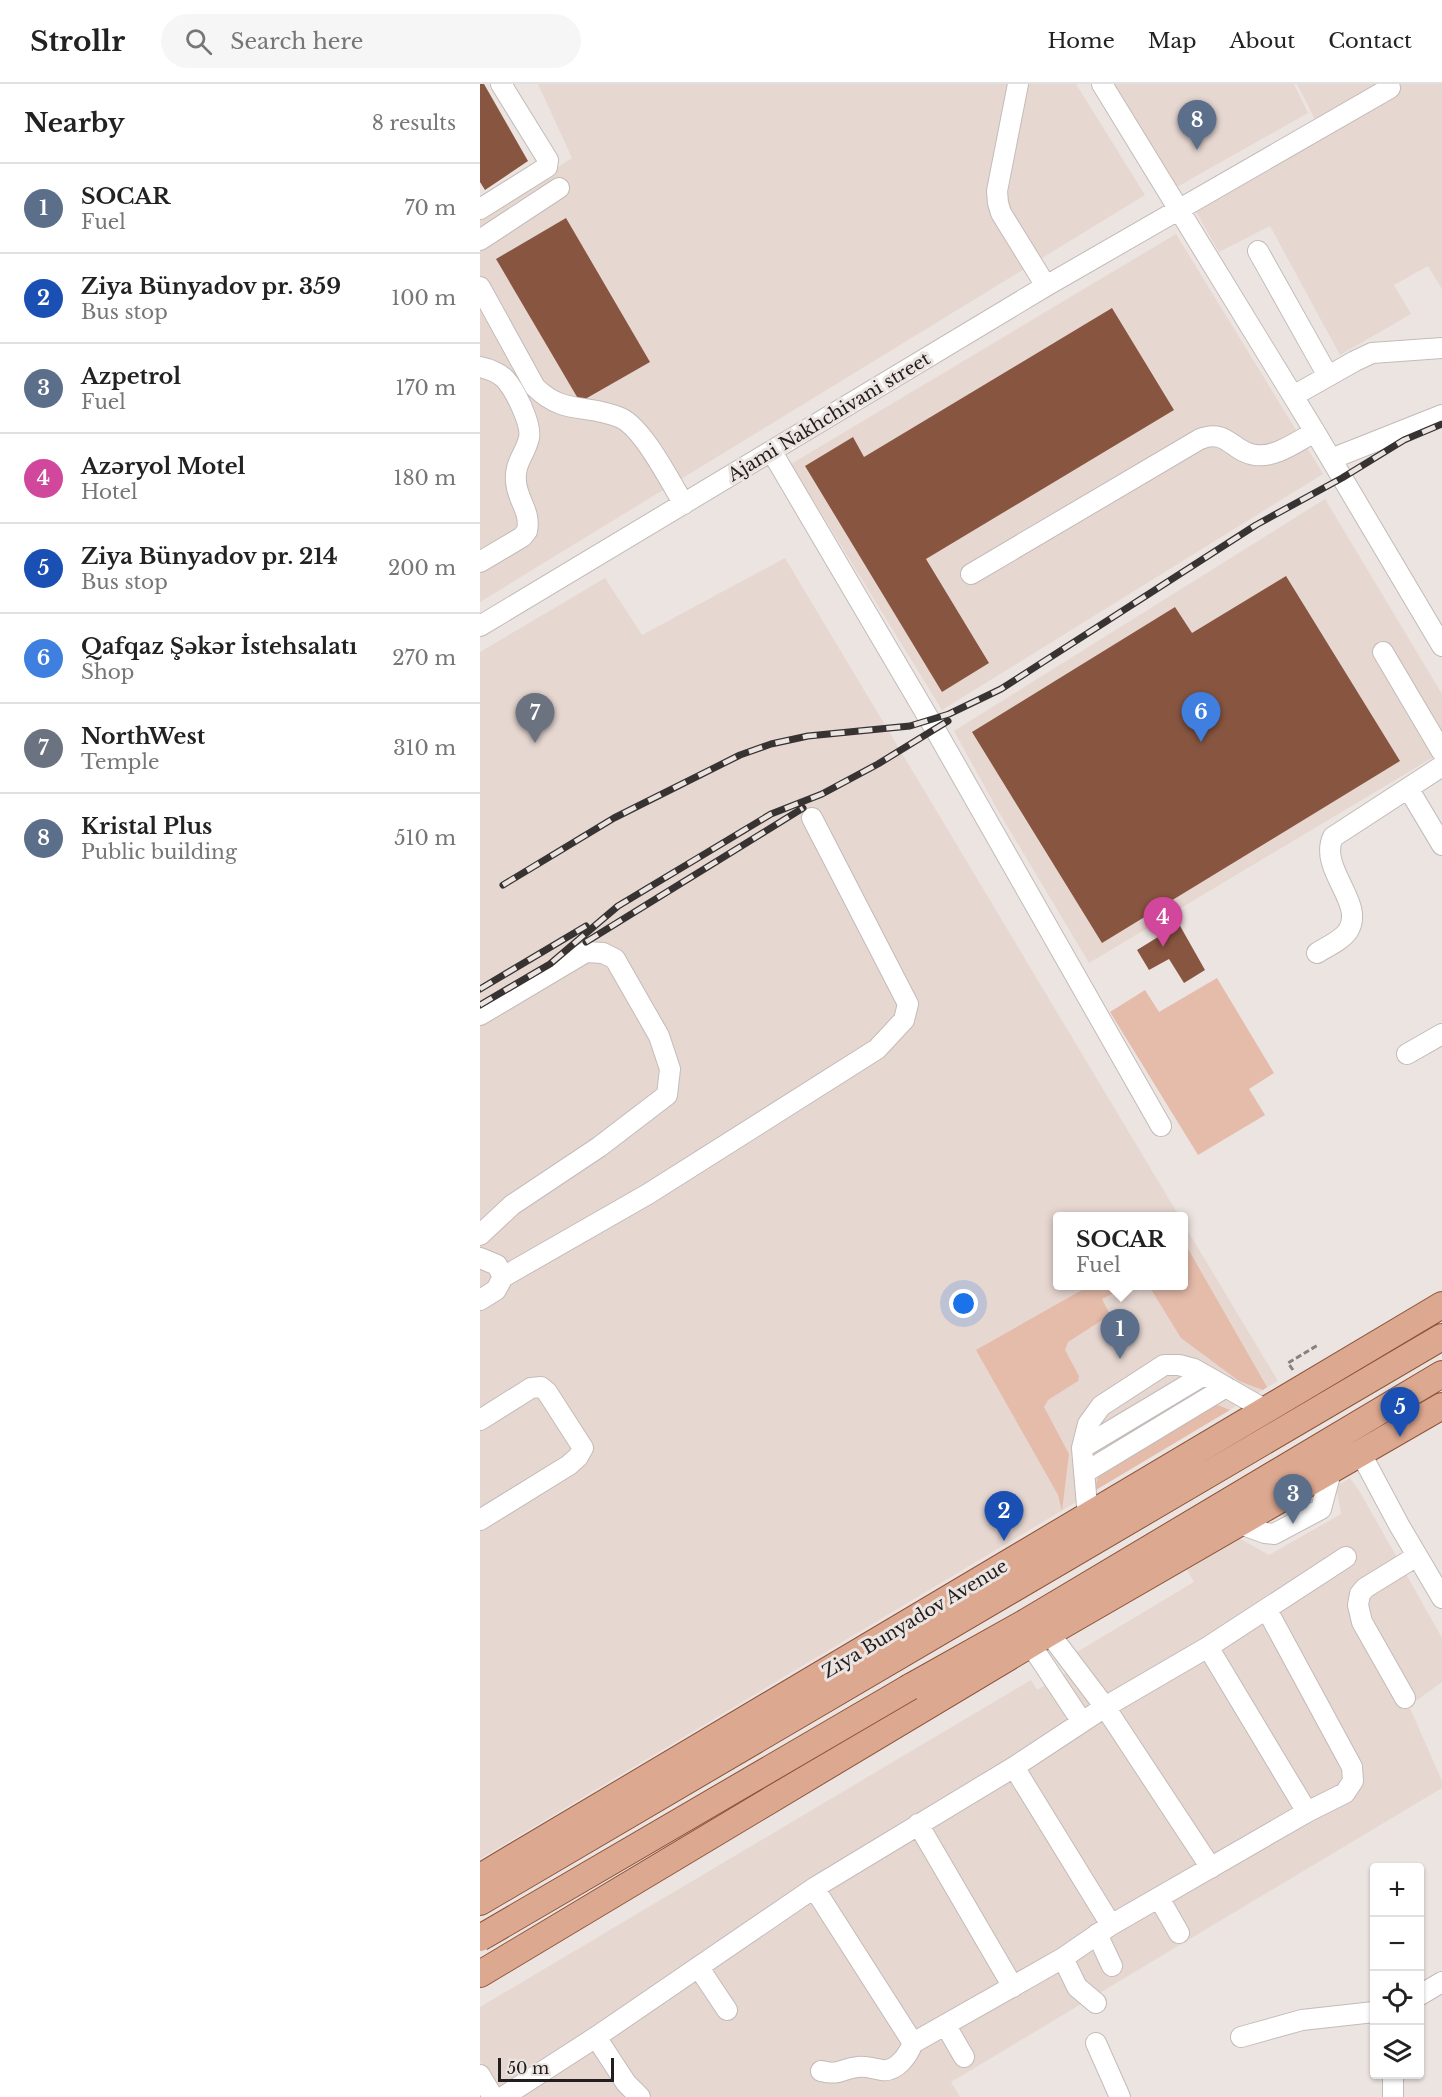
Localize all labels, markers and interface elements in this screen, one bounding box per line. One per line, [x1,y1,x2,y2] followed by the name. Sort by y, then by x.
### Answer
[161,14,581,68] search box
[30,24,125,59] text: Strollr
[182,25,215,58] icon: search
[230,28,363,55] text: Search here
[1048,28,1115,54] text: Home
[1148,28,1196,54] text: Map
[1229,28,1295,54] text: About
[1328,28,1412,54] text: Contact
[1178,100,1216,150] pin: 8
[24,107,125,139] text: Nearby
[372,111,456,135] text: 8 results
[81,183,170,210] text: SOCAR
[39,196,48,220] text: 1
[404,196,456,220] text: 70 m
[81,210,126,234] text: Fuel
[81,273,341,300] text: Ziya Bünyadov pr. 359
[37,286,50,310] text: 2
[391,286,456,310] text: 100 m
[81,300,168,324] text: Bus stop
[723,348,934,487] street label: Ajami Nakhchivani street
[81,363,181,390] text: Azpetrol
[37,376,50,400] text: 3
[396,376,456,400] text: 170 m
[81,390,126,414] text: Fuel
[81,453,245,480] text: Azəryol Motel
[37,466,50,490] text: 4
[393,466,456,490] text: 180 m
[81,480,138,504] text: Hotel
[81,543,338,570] text: Ziya Bünyadov pr. 214
[38,556,49,580] text: 5
[388,556,456,580] text: 200 m
[81,570,168,594] text: Bus stop
[81,633,357,660] text: Qafqaz Şəkər İstehsalatı
[37,646,50,670] text: 6
[392,646,456,670] text: 270 m
[81,660,134,684] text: Shop
[1182,692,1220,742] pin: 6
[516,694,554,743] pin: 7
[81,723,205,750] text: NorthWest
[38,736,49,760] text: 7
[393,736,456,760] text: 310 m
[81,750,159,774] text: Temple
[81,813,212,840] text: Kristal Plus
[37,826,50,850] text: 8
[394,826,456,850] text: 510 m
[81,840,237,864] text: Public building
[1144,898,1182,947] pin: 4
[1053,1212,1188,1290] popup
[1076,1226,1165,1253] text: SOCAR
[1076,1253,1121,1277] text: Fuel
[949,1289,978,1318] your location
[1100,1310,1140,1359] pin: 1
[1380,1388,1420,1437] pin: 5
[1274,1474,1312,1524] pin: 3
[984,1492,1024,1541] pin: 2
[818,1555,1012,1683] street label: Ziya Bunyadov Avenue
[1370,1863,1424,2079] map controls
[1370,1863,1424,1917] button: +
[1370,1917,1424,1971] button: −
[1370,1971,1424,2025] button: locate
[1370,2025,1424,2079] button: layers
[498,2055,614,2082] scale bar
[507,2058,549,2078] text: 50 m

